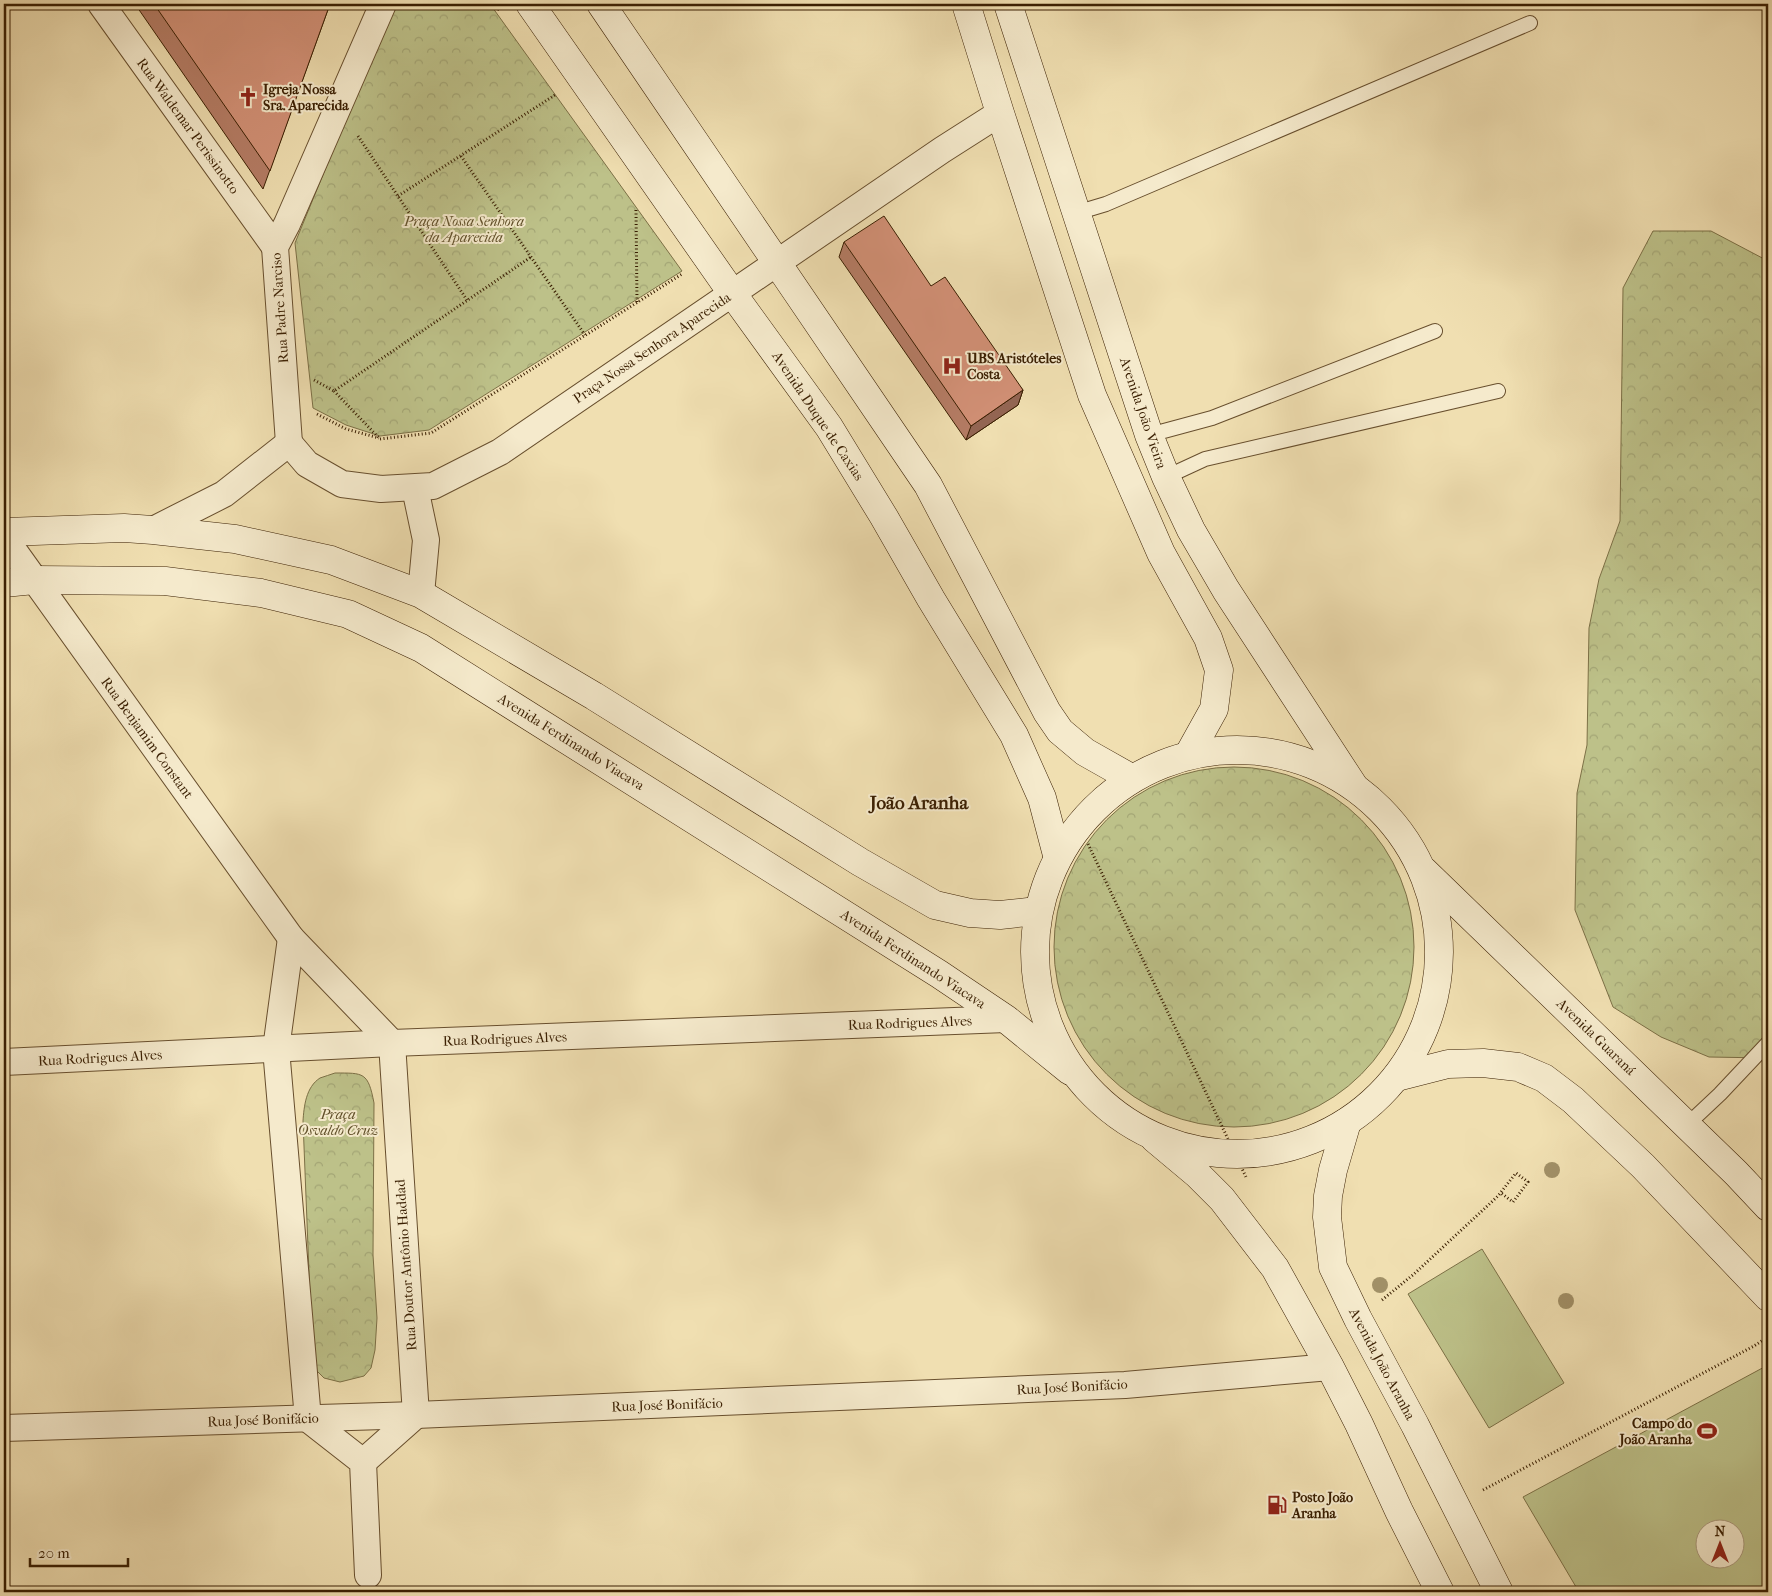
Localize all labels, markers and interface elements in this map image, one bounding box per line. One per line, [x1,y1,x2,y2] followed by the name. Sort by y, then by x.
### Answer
[133,55,243,197] street label: Rua Waldemar Perissinotto
[263,81,349,114] place label: Igreja Nossa Sra. Aparecida
[237,86,259,108] church icon: Igreja Nossa Sra. Aparecida
[403,213,524,246] park label: Praça Nossa Senhora da Aparecida
[268,252,292,364] street label: Rua Padre Narciso
[570,288,735,407] street label: Praça Nossa Senhora Aparecida
[768,347,867,484] street label: Avenida Duque de Caxias
[966,350,1062,383] place label: UBS Aristóteles Costa
[1116,354,1170,472] street label: Avenida João Vieira
[941,355,963,377] hospital icon: UBS Aristóteles Costa
[97,674,197,802] street label: Rua Benjamim Constant
[494,689,648,794] street label: Avenida Ferdinando Viacava
[868,792,969,814] district label: João Aranha
[836,905,989,1013] street label: Avenida Ferdinando Viacava
[1552,994,1639,1079] street label: Avenida Guaraná
[848,1012,972,1034] street label: Rua Rodrigues Alves
[443,1028,567,1050] street label: Rua Rodrigues Alves
[37,1046,163,1070] street label: Rua Rodrigues Alves
[298,1106,378,1139] park label: Praça Osvaldo Cruz
[391,1178,420,1351] street label: Rua Doutor Antônio Haddad
[1345,1304,1419,1423] street label: Avenida João Aranha
[1016,1376,1128,1398] street label: Rua José Bonifácio
[611,1395,723,1415] street label: Rua José Bonifácio
[207,1410,319,1430] street label: Rua José Bonifácio
[1617,1415,1693,1448] place label: Campo do João Aranha
[1696,1420,1718,1442] sports icon: Campo do João Aranha
[1291,1489,1353,1522] place label: Posto João Aranha
[1266,1494,1288,1516] fuel station icon: Posto João Aranha
[1694,1518,1744,1568] north arrow
[1715,1523,1726,1540] text: N
[30,1536,128,1568] scale bar
[38,1544,70,1562] text: 20 m

